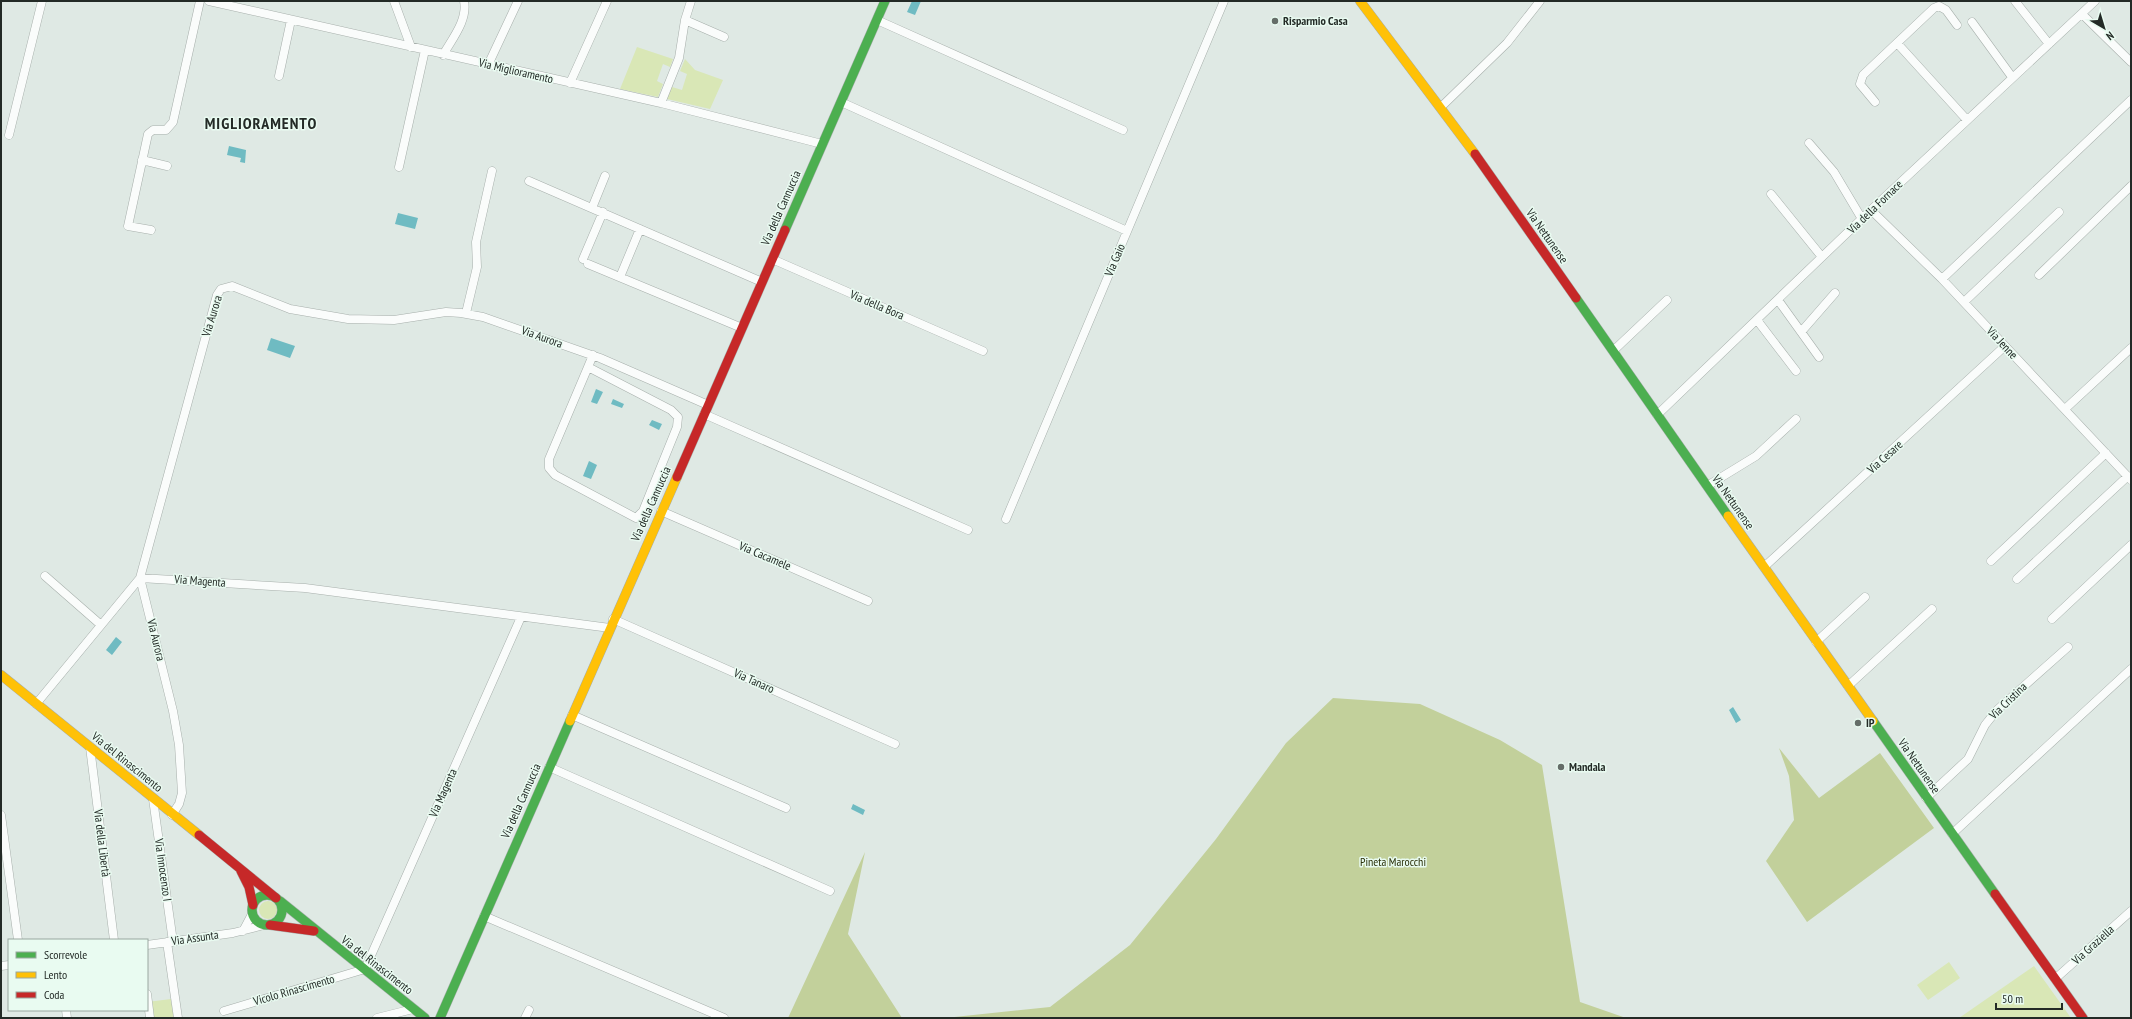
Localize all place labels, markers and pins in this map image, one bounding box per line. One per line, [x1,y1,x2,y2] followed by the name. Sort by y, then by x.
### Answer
[1283,13,1348,28] place label: Risparmio Casa
[1270,16,1280,26] marker: Risparmio Casa
[1866,715,1875,730] place label: IP
[1853,718,1863,728] marker: IP
[1569,759,1606,774] place label: Mandala
[1556,762,1566,772] marker: Mandala

